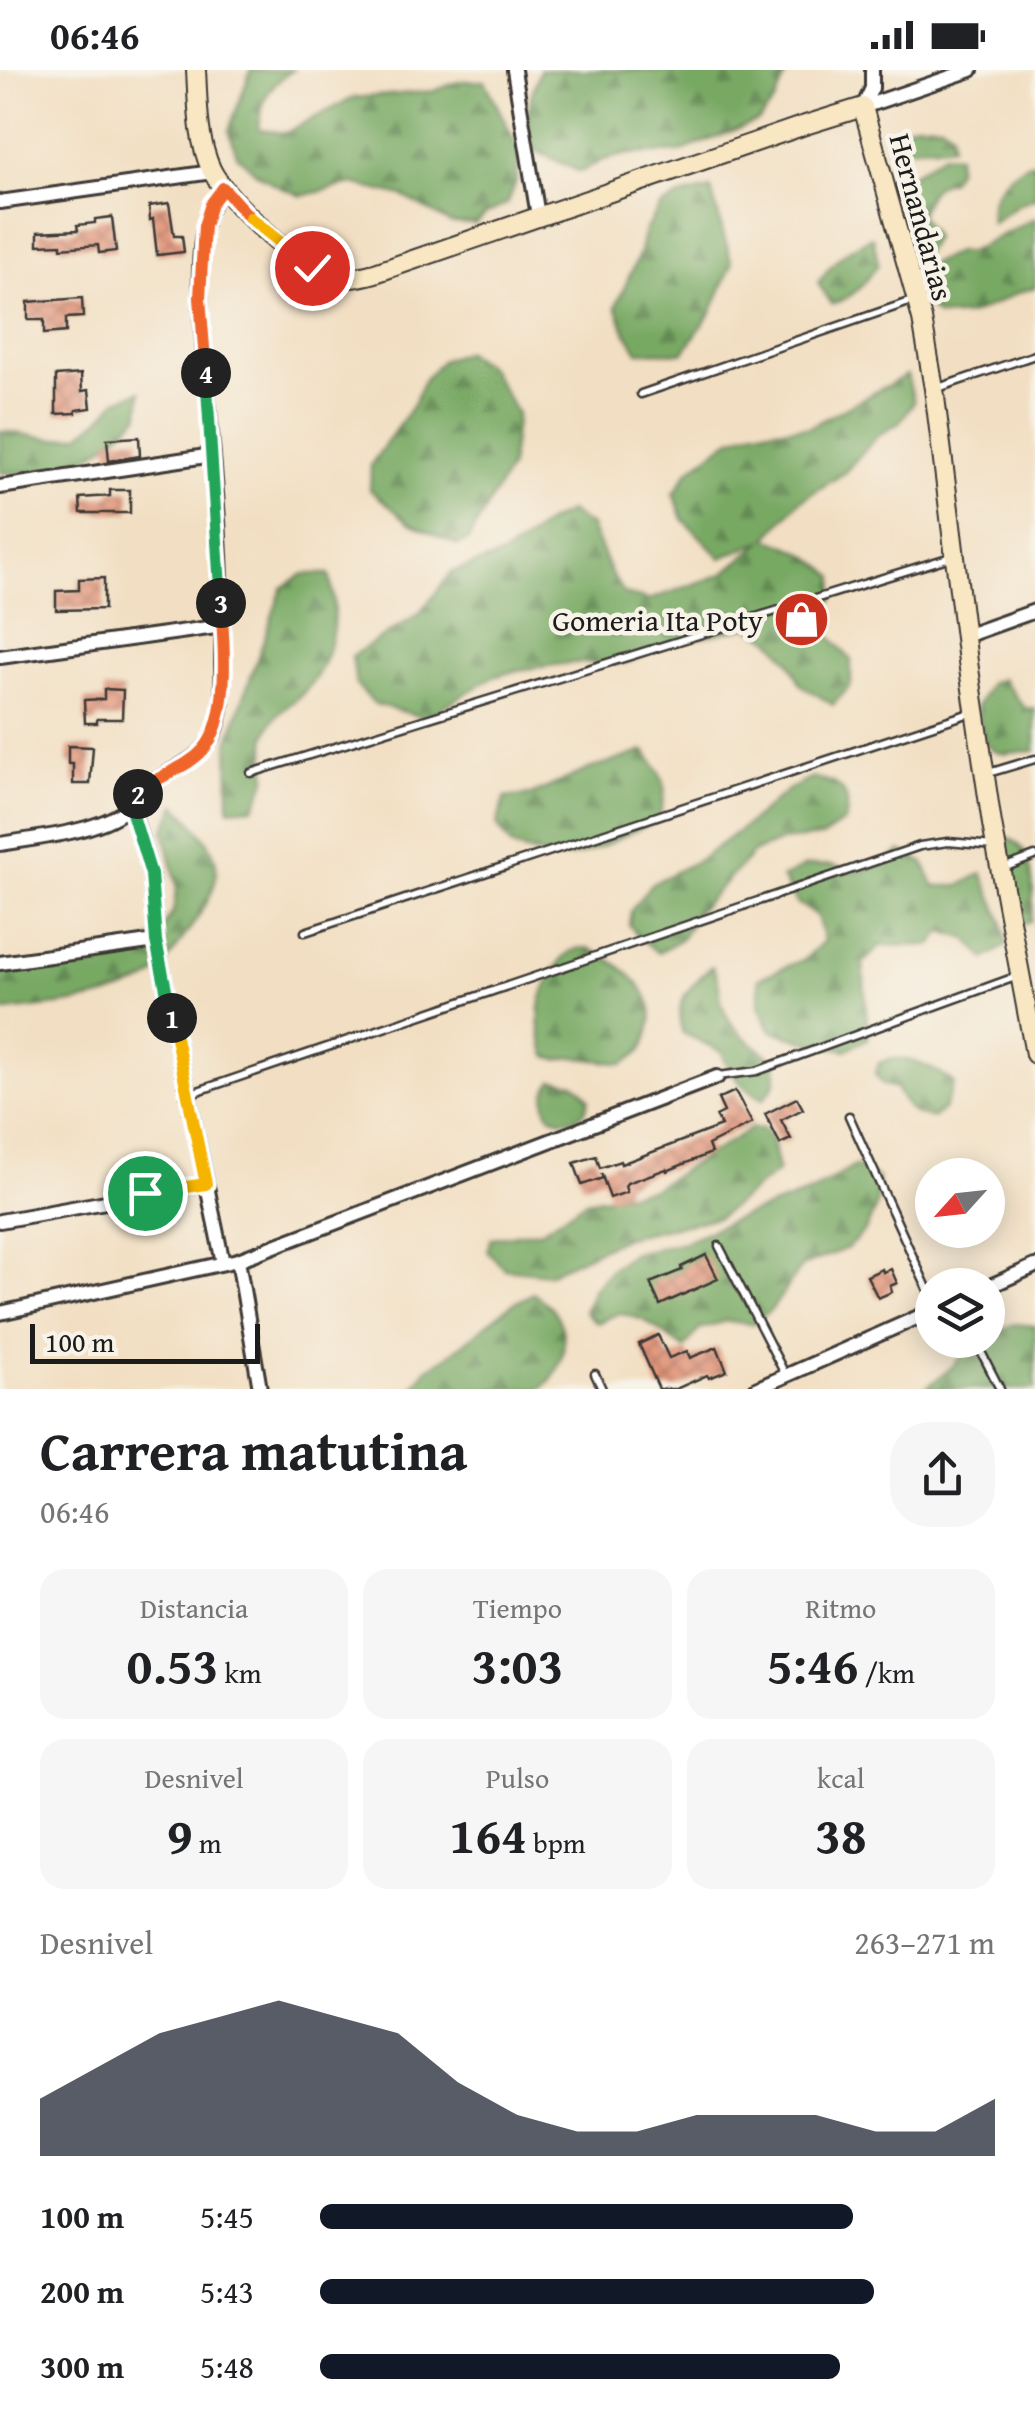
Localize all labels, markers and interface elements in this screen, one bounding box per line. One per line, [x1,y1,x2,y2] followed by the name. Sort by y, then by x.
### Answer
[50,7,140,63] text: 06:46
[879,129,965,305] street label: Hernandarias
[270,226,355,311] pin
[285,241,340,296] icon: check
[181,348,231,398] pin: 4
[199,352,213,393] text: 4
[196,578,246,628] pin: 3
[214,582,228,623] text: 3
[772,590,832,650] shop icon: Gomeria Ita Poty
[552,598,763,642] place label: Gomeria Ita Poty
[113,769,163,819] pin: 2
[131,773,145,814] text: 2
[147,993,197,1043] pin: 1
[165,997,179,1038] text: 1
[103,1151,188,1236] pin
[915,1158,1005,1248] north arrow
[915,1158,1005,1358] map controls
[118,1166,173,1221] icon: arrive
[915,1268,1005,1358] button: layers
[30,1319,260,1364] scale bar
[45,1321,114,1362] text: 100 m
[40,1410,467,1490] text: Carrera matutina
[890,1422,995,1527] button: share
[40,1488,109,1535] text: 06:46
[140,1587,248,1628] text: Distancia
[473,1587,562,1628] text: Tiempo
[805,1587,876,1628] text: Ritmo
[127,1628,218,1701] text: 0.53
[472,1628,563,1701] text: 3:03
[767,1628,859,1701] text: 5:46
[218,1652,262,1693] text: km
[859,1652,915,1693] text: /km
[145,1757,244,1798] text: Desnivel
[486,1757,549,1798] text: Pulso
[817,1757,865,1798] text: kcal
[167,1798,193,1871] text: 9
[449,1798,527,1871] text: 164
[815,1798,867,1871] text: 38
[193,1822,222,1863] text: m
[527,1822,586,1863] text: bpm
[40,1919,153,1966] text: Desnivel
[854,1919,995,1966] text: 263–271 m
[40,2193,124,2240] text: 100 m
[200,2193,254,2240] text: 5:45
[40,2268,124,2315] text: 200 m
[200,2268,254,2315] text: 5:43
[40,2343,124,2390] text: 300 m
[200,2343,254,2390] text: 5:48

